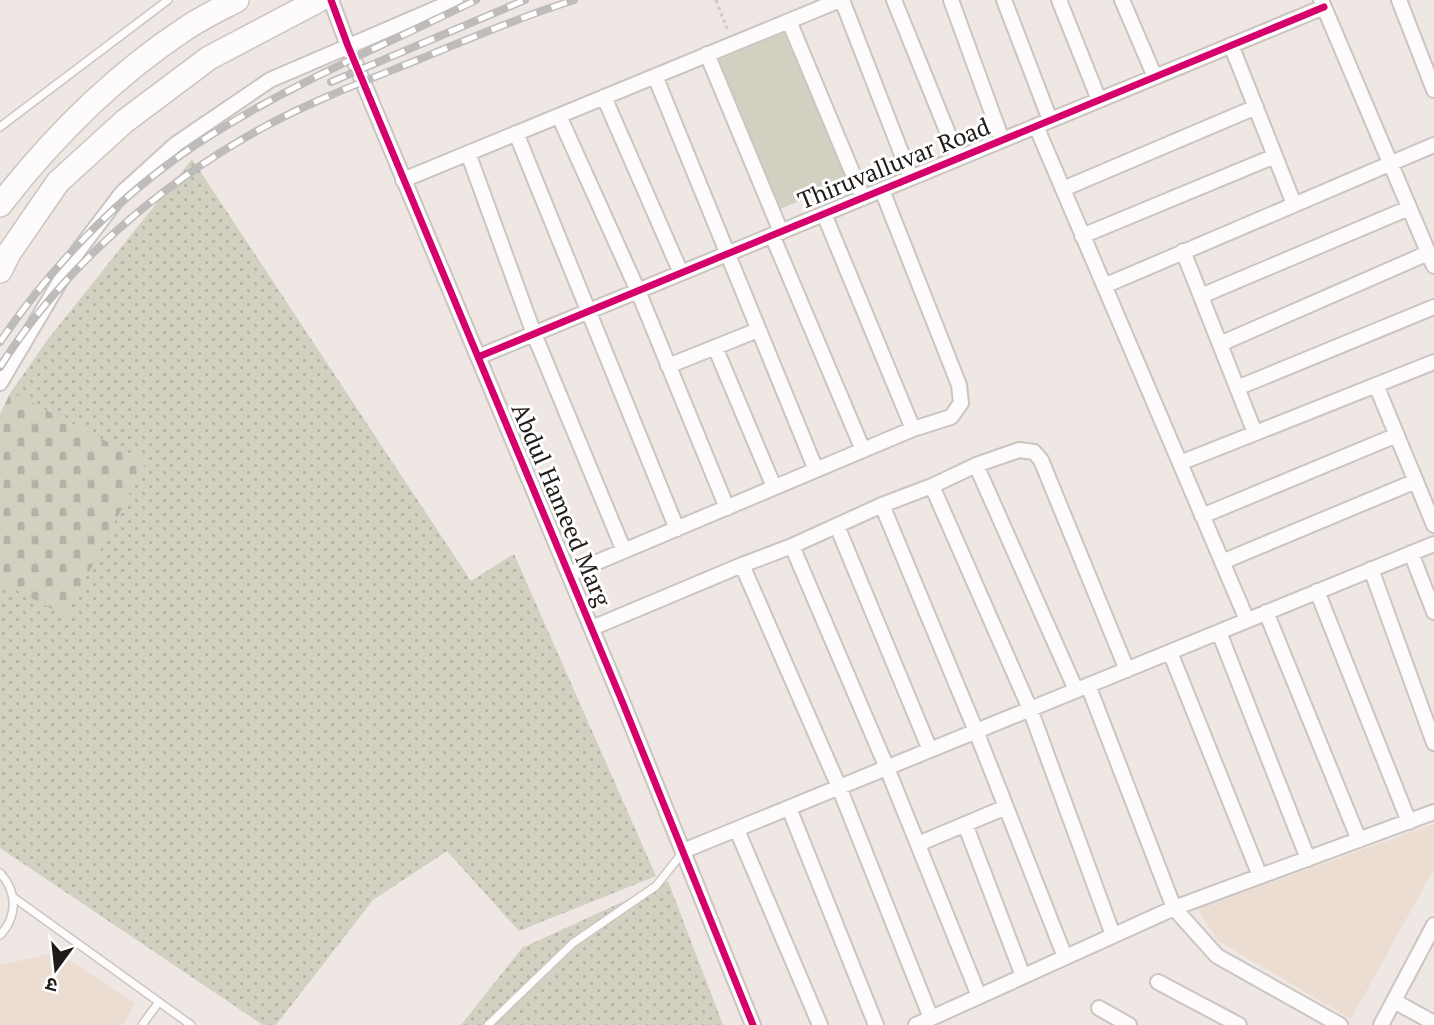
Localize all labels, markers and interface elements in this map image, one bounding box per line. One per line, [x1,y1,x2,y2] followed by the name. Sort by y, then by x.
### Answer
[793,110,994,216] street label: Thiruvalluvar Road
[505,398,619,612] street label: Abdul Hameed Marg
[21,934,91,1004] north arrow
[42,972,60,999] text: उ

